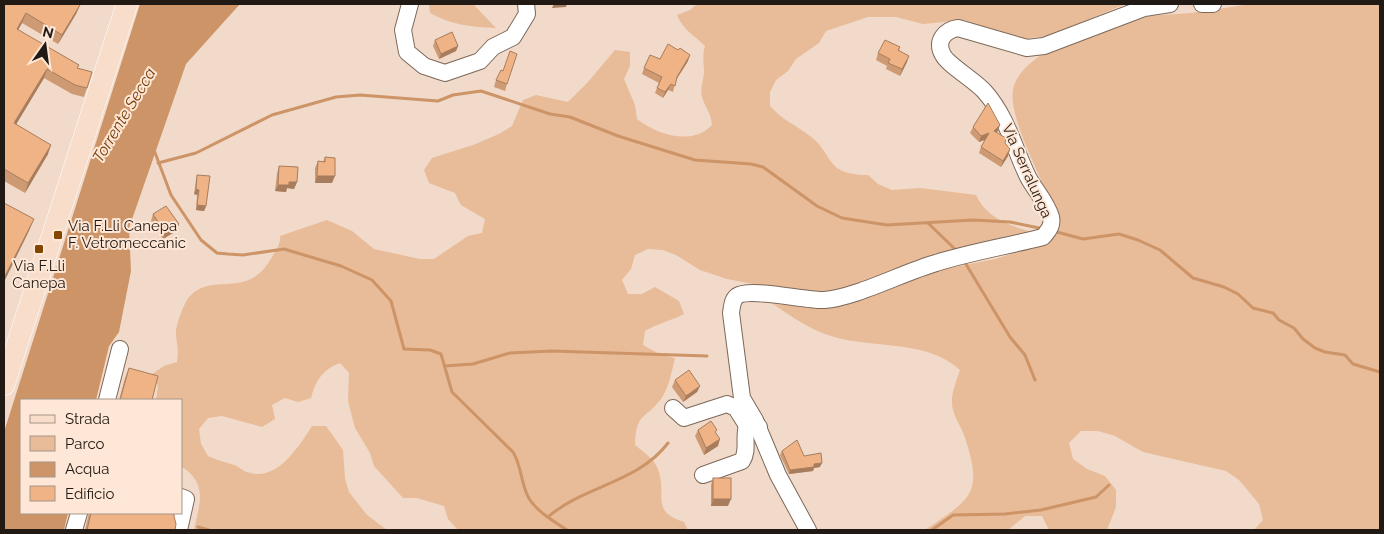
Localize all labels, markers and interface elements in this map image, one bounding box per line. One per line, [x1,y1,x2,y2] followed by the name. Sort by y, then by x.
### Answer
[20,20,70,70] north arrow
[41,23,55,41] text: N
[88,64,160,166] water label: Torrente Secca
[998,121,1056,221] street label: Via Serralunga
[68,217,186,252] place label: Via F.Lli Canepa F. Vetromeccanic
[52,229,64,241] marker: Via F.Lli Canepa F. Vetromeccanic
[33,243,45,255] marker: Via F.Lli Canepa
[12,257,66,292] place label: Via F.Lli Canepa
[20,399,182,514] legend
[65,410,110,428] text: Strada
[65,435,105,453] text: Parco
[65,460,109,478] text: Acqua
[65,485,115,503] text: Edificio

